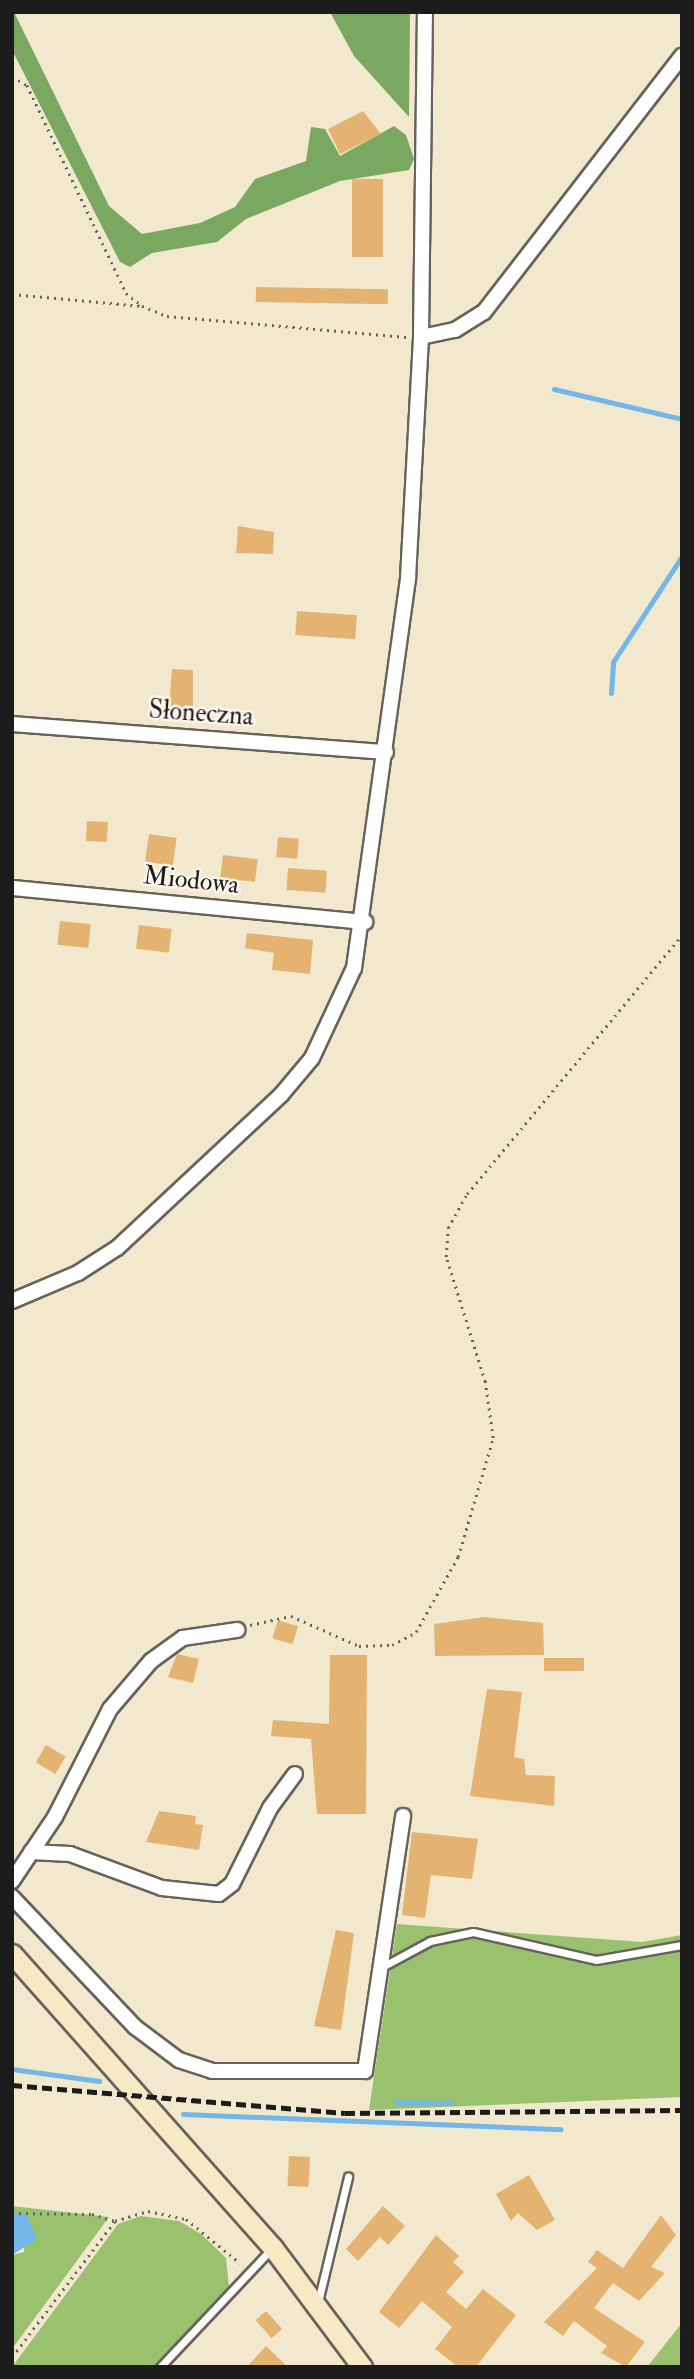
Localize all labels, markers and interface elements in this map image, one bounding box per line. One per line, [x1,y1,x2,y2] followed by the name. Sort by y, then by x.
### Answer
[148,695,254,733] street label: Słoneczna
[142,860,240,902] street label: Miodowa

